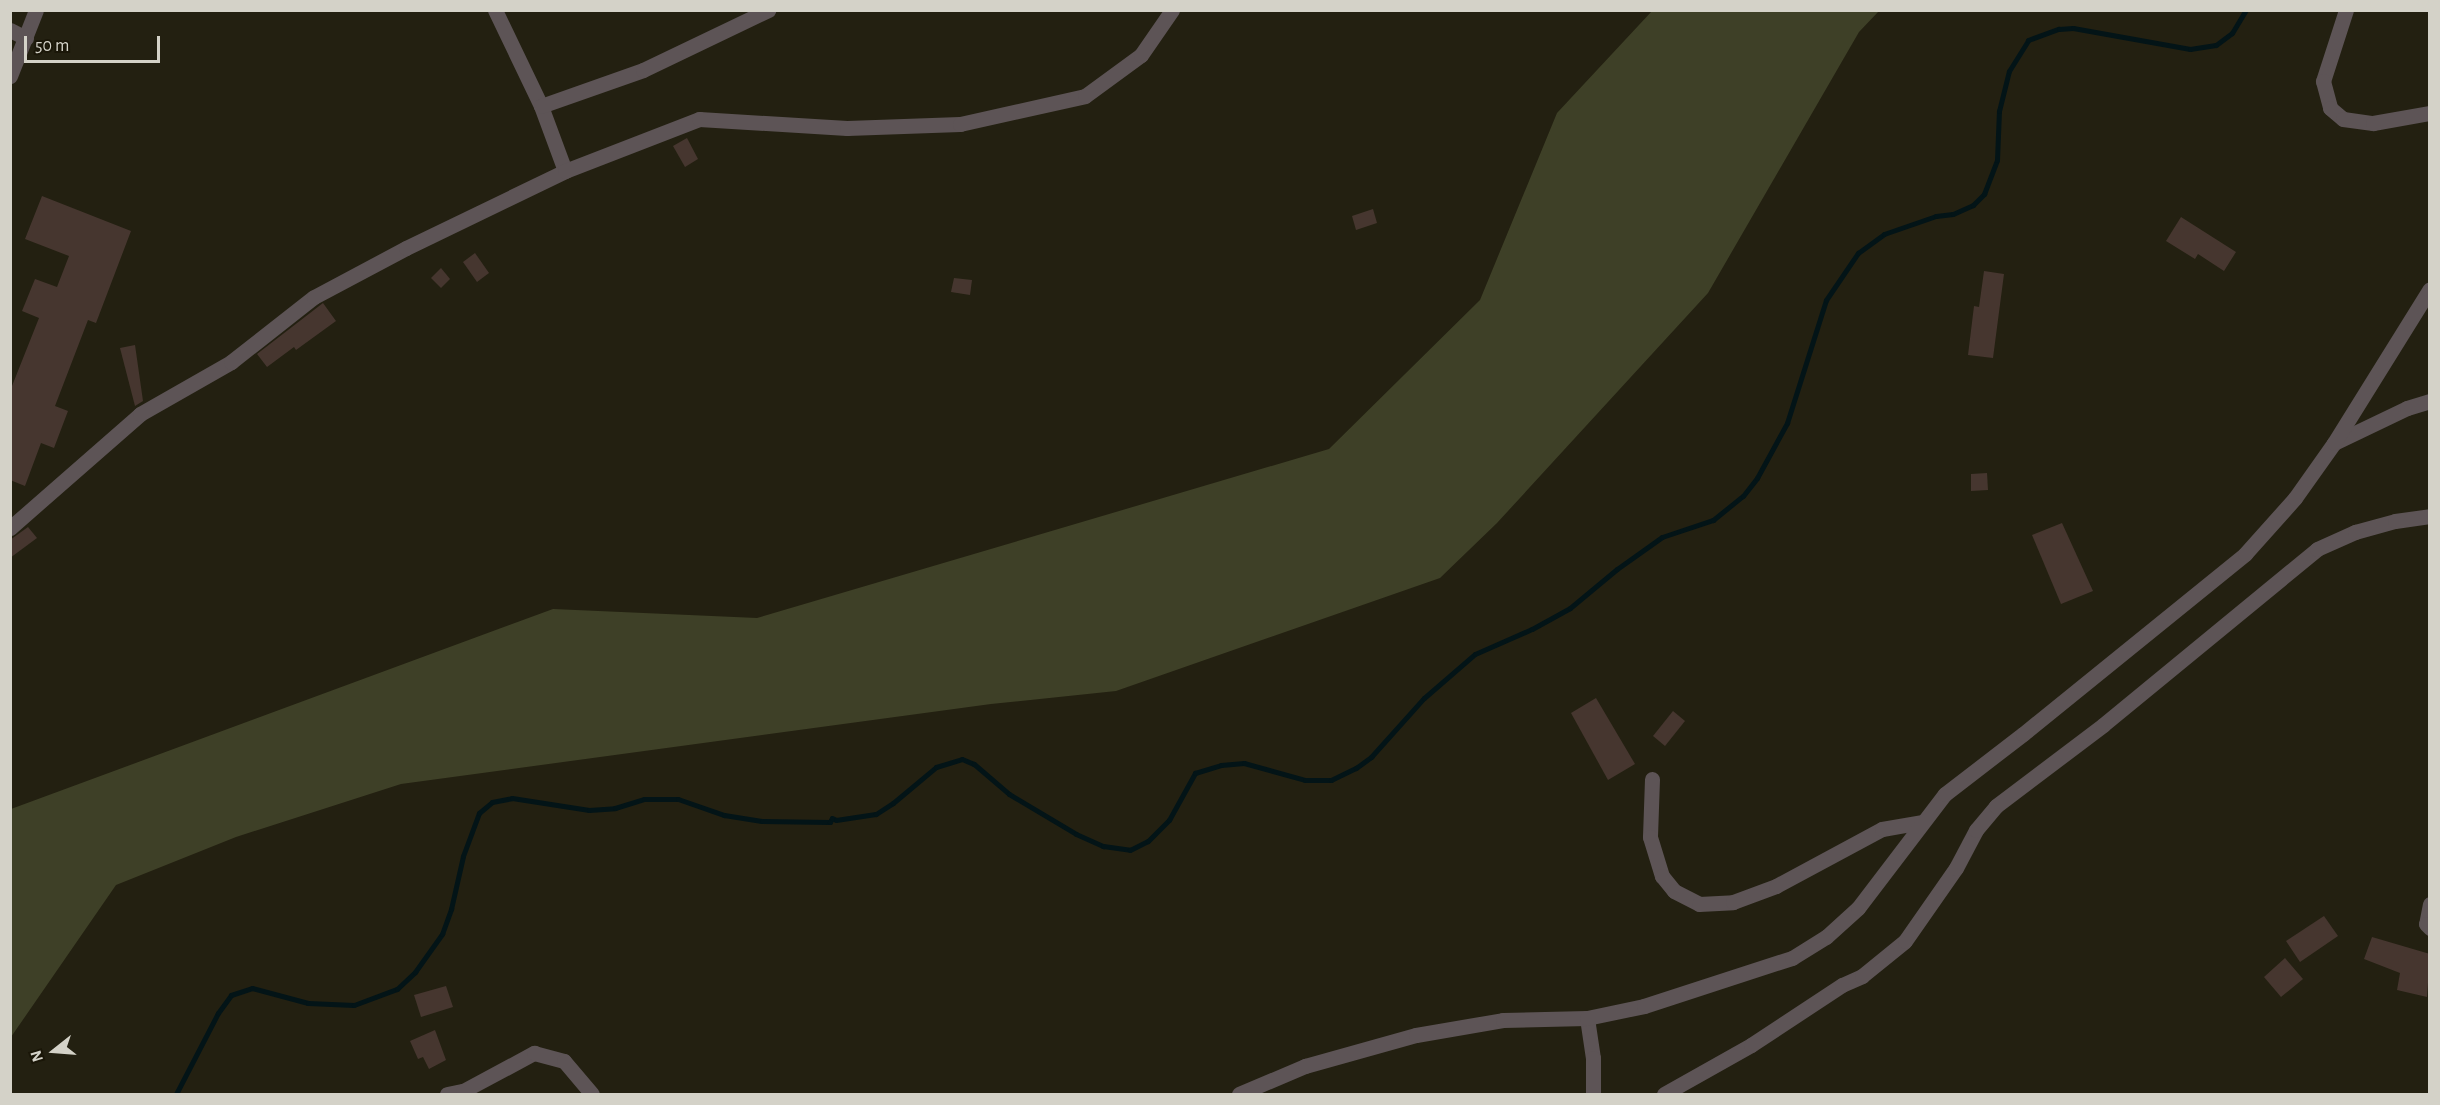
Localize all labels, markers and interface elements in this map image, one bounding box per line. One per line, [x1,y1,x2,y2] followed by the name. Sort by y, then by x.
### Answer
[27,24,164,62] scale bar
[35,37,69,55] text: 50 m
[24,1021,84,1081] north arrow
[28,1049,46,1064] text: N

